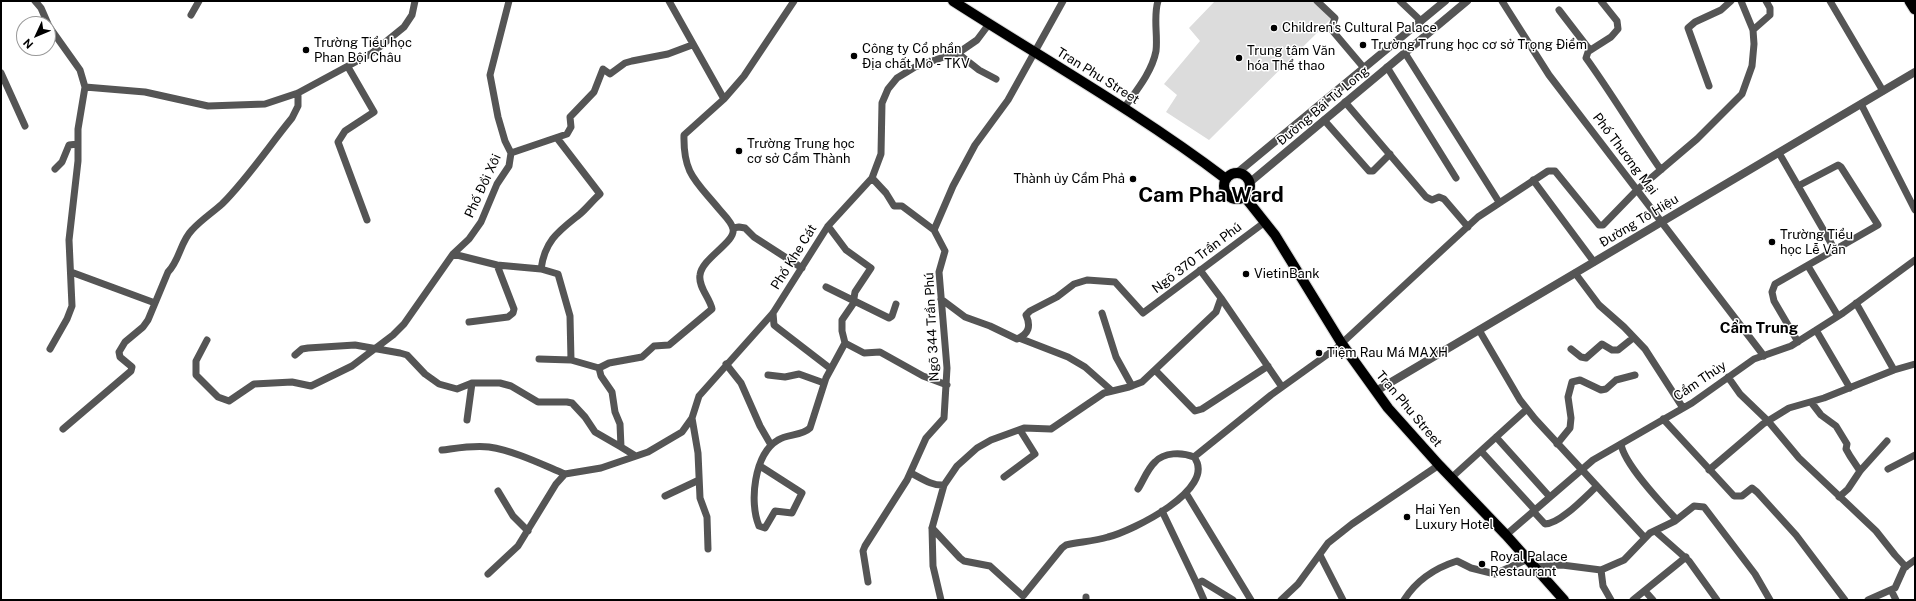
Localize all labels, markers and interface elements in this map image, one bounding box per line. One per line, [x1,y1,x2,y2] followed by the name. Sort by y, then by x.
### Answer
[16,16,56,56] north arrow
[1282,20,1437,36] place label: Children's Cultural Palace
[1269,23,1279,33] marker: Children's Cultural Palace
[314,35,412,66] place label: Trường Tiểu học Phan Bội Châu
[21,36,35,51] text: N
[1371,37,1587,53] place label: Trường Trung học cơ sở Trọng Điểm
[1358,40,1368,50] marker: Trường Trung học cơ sở Trọng Điểm
[862,41,970,72] place label: Công ty Cổ phần Địa chất Mỏ - TKV
[1247,43,1335,74] place label: Trung tâm Văn hóa Thể thao
[1054,44,1142,108] street label: Tran Phu Street
[301,45,311,55] marker: Trường Tiểu học Phan Bội Châu
[849,51,859,61] marker: Công ty Cổ phần Địa chất Mỏ - TKV
[1234,53,1244,63] marker: Trung tâm Văn hóa Thể thao
[1274,63,1372,149] street label: Đường Bái Tử Long
[1589,110,1661,198] street label: Phố Thương Mại
[747,136,855,167] place label: Trường Trung học cơ sở Cẩm Thành
[734,146,744,156] marker: Trường Trung học cơ sở Cẩm Thành
[461,152,505,220] street label: Phố Đồi Xôi
[1013,171,1125,187] place label: Thành ủy Cẩm Phả
[1128,174,1138,184] marker: Thành ủy Cẩm Phả
[1138,183,1284,209] district label: Cam Pha Ward
[1597,191,1681,251] street label: Đường Tô Hiệu
[1149,219,1245,297] street label: Ngõ 370 Trần Phú
[768,221,820,293] street label: Phố Khe Cát
[1780,227,1853,258] place label: Trường Tiểu học Lễ Văn
[1767,237,1777,247] marker: Trường Tiểu học Lễ Văn
[1254,266,1320,282] place label: VietinBank
[1241,269,1251,279] marker: VietinBank
[921,272,943,382] street label: Ngõ 344 Trần Phú
[1720,319,1798,337] district label: Cẩm Trung
[1327,345,1448,361] place label: Tiệm Rau Má MAXH
[1314,348,1324,358] marker: Tiệm Rau Má MAXH
[1671,358,1729,404] street label: Cẩm Thủy
[1373,368,1445,450] street label: Tran Phu Street
[1415,502,1493,533] place label: Hai Yen Luxury Hotel
[1402,512,1412,522] marker: Hai Yen Luxury Hotel
[1490,549,1568,580] place label: Royal Palace Restaurant
[1477,559,1487,569] marker: Royal Palace Restaurant

